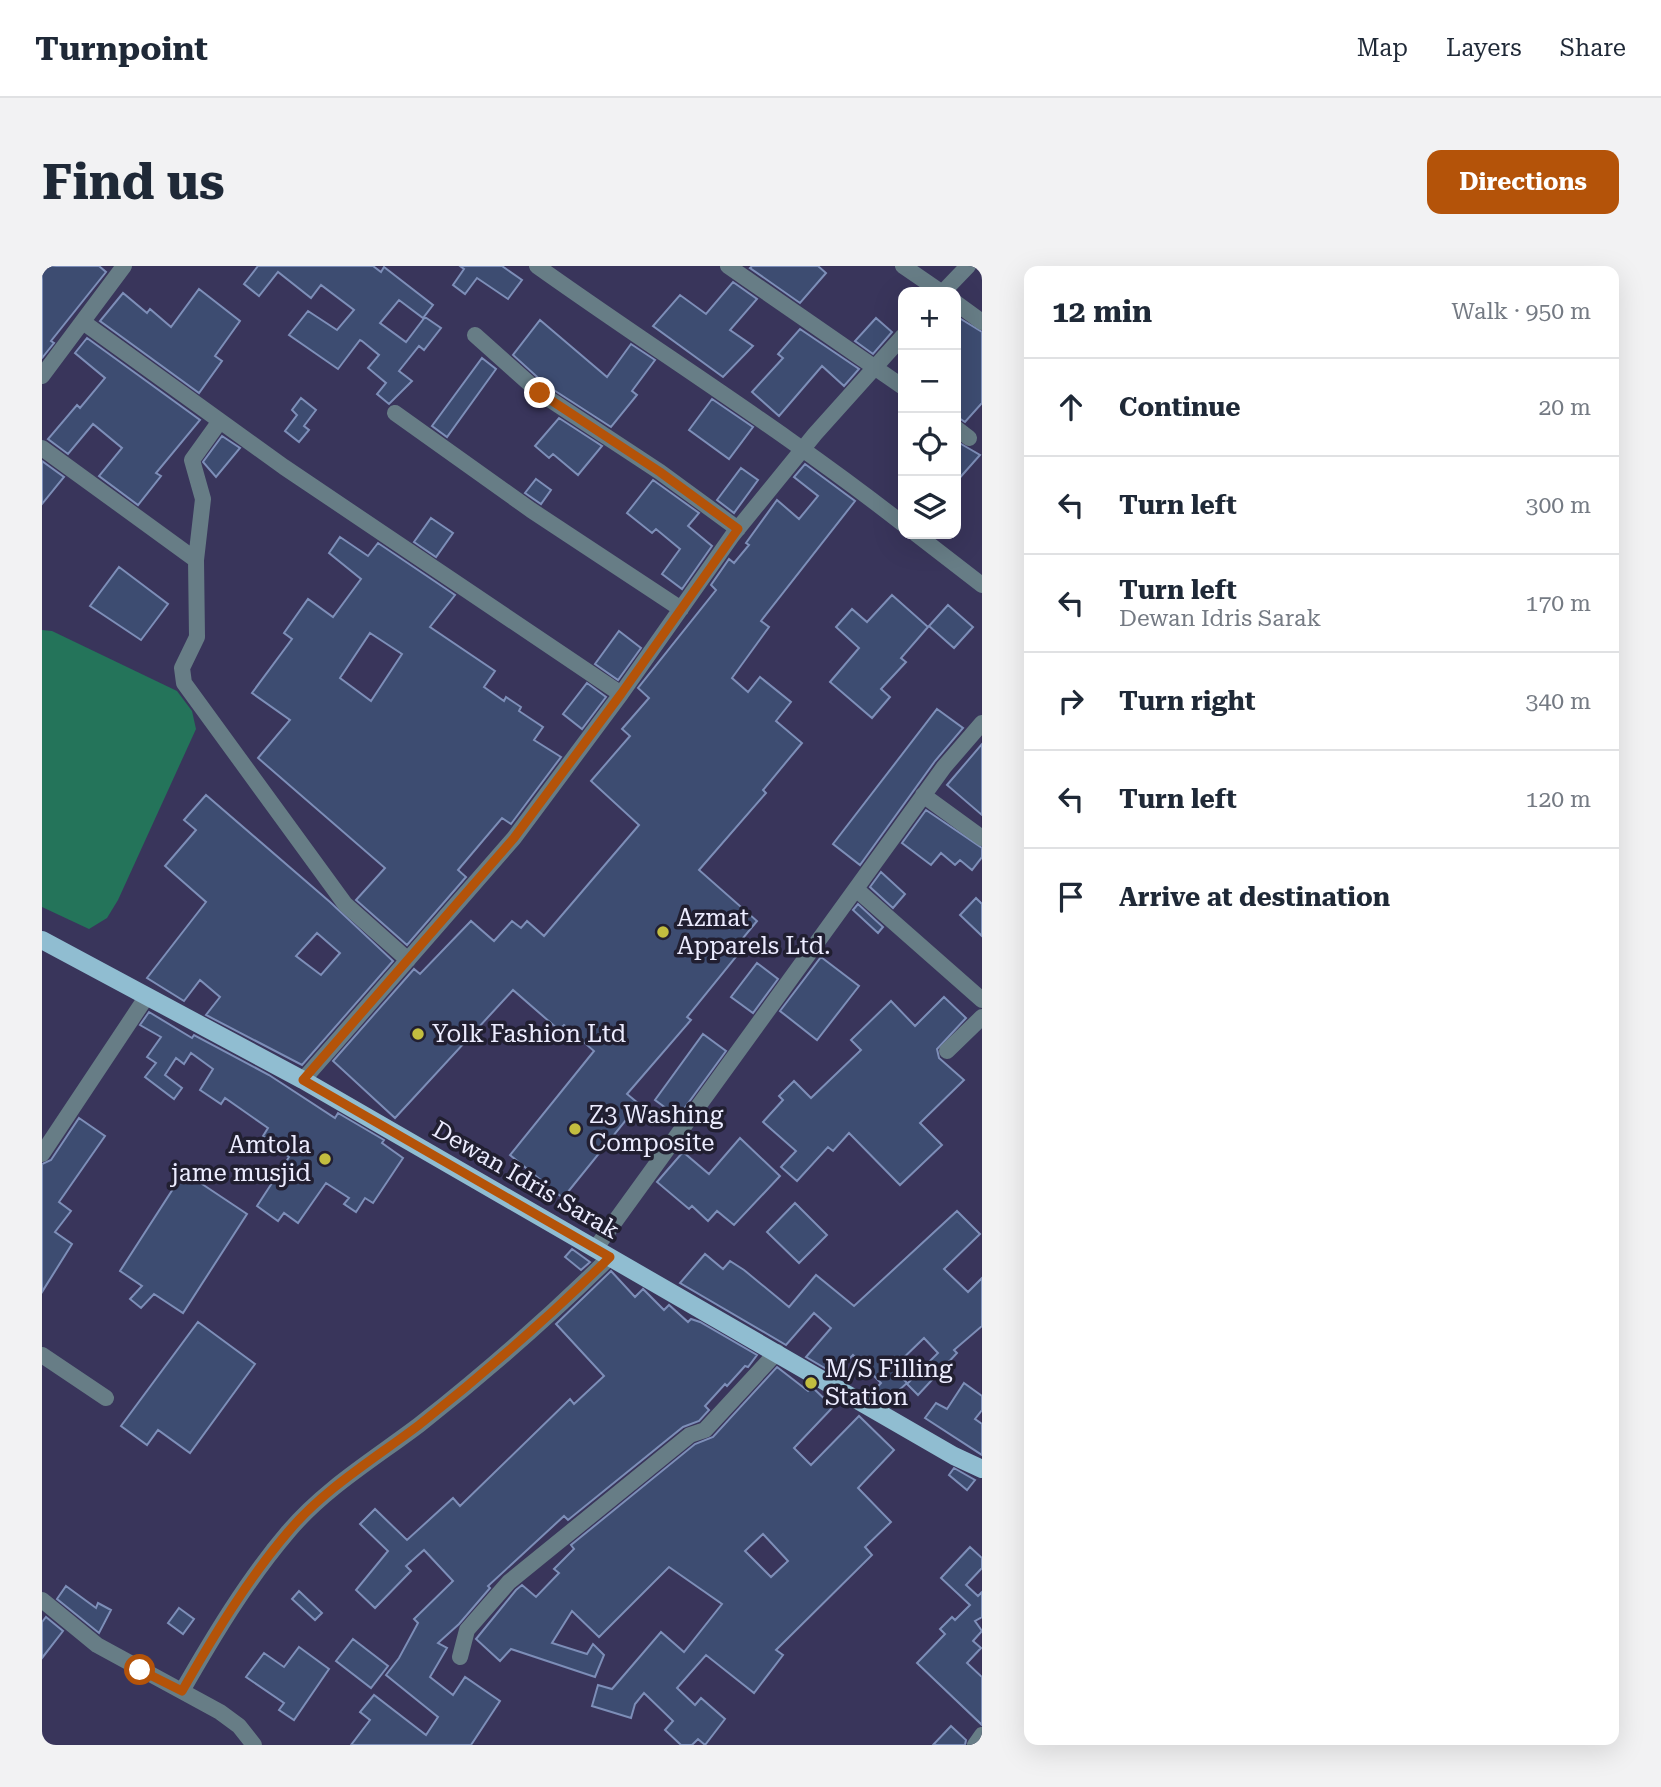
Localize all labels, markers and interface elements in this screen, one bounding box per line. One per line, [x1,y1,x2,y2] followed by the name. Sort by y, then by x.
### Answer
[35,29,208,68] text: Turnpoint
[1357,34,1408,62] text: Map
[1446,34,1522,62] text: Layers
[1560,34,1626,62] text: Share
[1427,150,1619,214] button: Directions
[42,154,225,211] text: Find us
[898,287,961,539] map controls
[898,287,961,350] button: +
[1052,294,1152,329] text: 12 min
[1452,298,1591,325] text: Walk · 950 m
[898,350,961,413] button: −
[524,377,555,408] route end
[1052,388,1090,426] icon: ahead
[1119,392,1241,422] text: Continue
[1538,394,1591,421] text: 20 m
[898,413,961,476] button: locate
[898,476,961,539] button: layers
[1052,486,1090,524] icon: left
[1119,490,1237,520] text: Turn left
[1526,492,1591,519] text: 300 m
[1119,575,1237,605] text: Turn left
[1052,584,1090,622] icon: left
[1526,590,1591,617] text: 170 m
[1119,605,1321,632] text: Dewan Idris Sarak
[1052,682,1090,720] icon: right
[1119,686,1255,716] text: Turn right
[1526,688,1591,715] text: 340 m
[1052,780,1090,818] icon: left
[1119,784,1237,814] text: Turn left
[1526,786,1591,813] text: 120 m
[1052,878,1090,916] icon: arrive
[1119,882,1390,912] text: Arrive at destination
[677,904,830,960] place label: Azmat Apparels Ltd.
[655,924,671,940] marker: Azmat Apparels Ltd.
[432,1020,626,1048] place label: Yolk Fashion Ltd
[410,1026,426,1042] marker: Yolk Fashion Ltd
[589,1101,724,1157] place label: Z3 Washing Composite
[428,1115,624,1245] street label: Dewan Idris Sarak
[567,1121,583,1137] marker: Z3 Washing Composite
[170,1131,311,1187] place label: Amtola jame musjid
[317,1151,333,1167] marker: Amtola jame musjid
[825,1355,953,1411] place label: M/S Filling Station
[803,1375,819,1391] marker: M/S Filling Station
[124,1654,155,1685] route start

